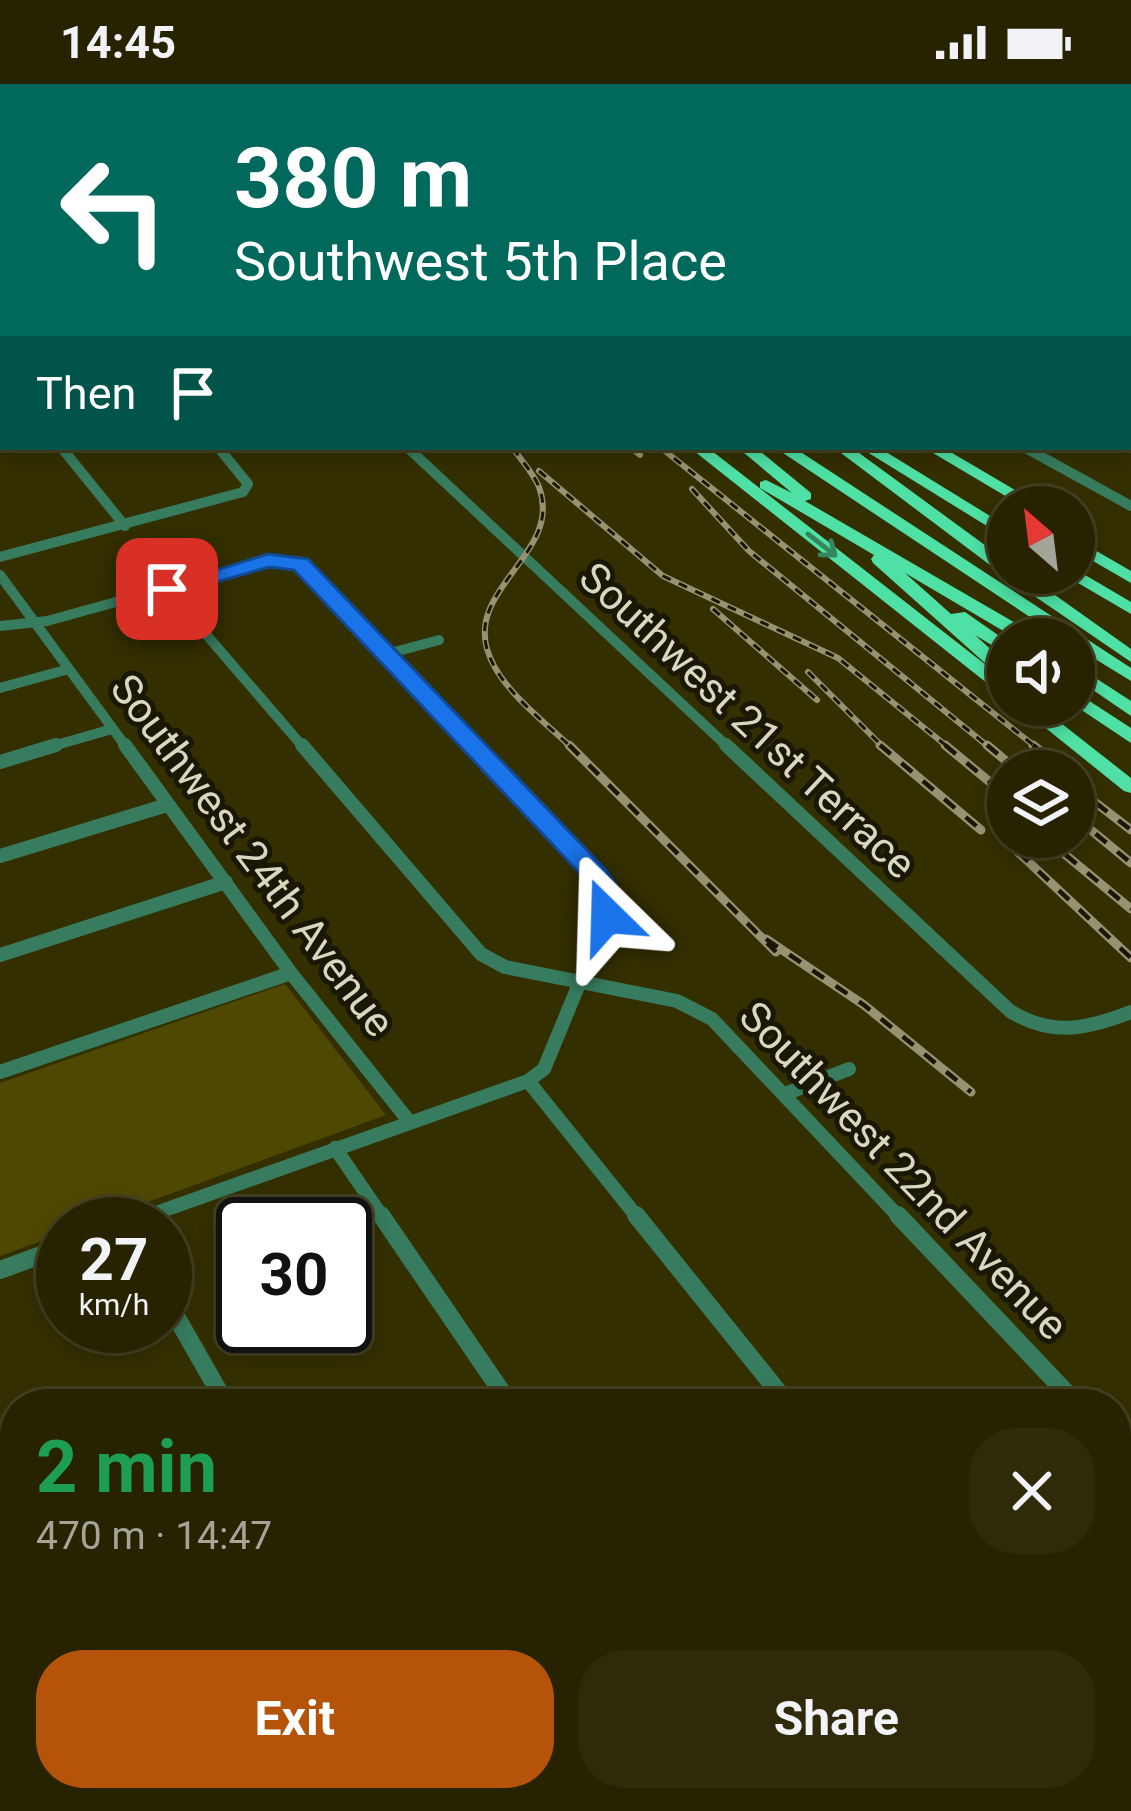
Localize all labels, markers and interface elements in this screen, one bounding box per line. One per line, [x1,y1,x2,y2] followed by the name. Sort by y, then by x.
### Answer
[60,16,176,69] text: 14:45
[234,129,472,228] text: 380 m
[36,132,192,288] icon: left
[234,230,727,293] text: Southwest 5th Place
[160,360,226,426] icon: arrive
[36,367,136,420] text: Then
[987,486,1095,594] north arrow
[987,486,1095,858] map controls
[806,531,838,558] one-way arrow
[116,538,218,640] pin
[570,552,926,889] street label: Southwest 21st Terrace
[134,556,200,622] icon: arrive
[987,618,1095,726] button: sound
[101,665,405,1046] street label: Southwest 24th Avenue
[987,750,1095,858] button: layers
[544,853,670,979] position arrow
[730,991,1078,1349] street label: Southwest 22nd Avenue
[216,1197,372,1353] speed limit sign: 30
[80,1224,148,1295] text: 27
[79,1287,149,1322] text: km/h
[36,1425,217,1510] text: 2 min
[969,1428,1095,1554] button: close
[36,1513,272,1559] text: 470 m · 14:47
[36,1650,554,1788] button: Exit
[578,1650,1095,1788] button: Share

